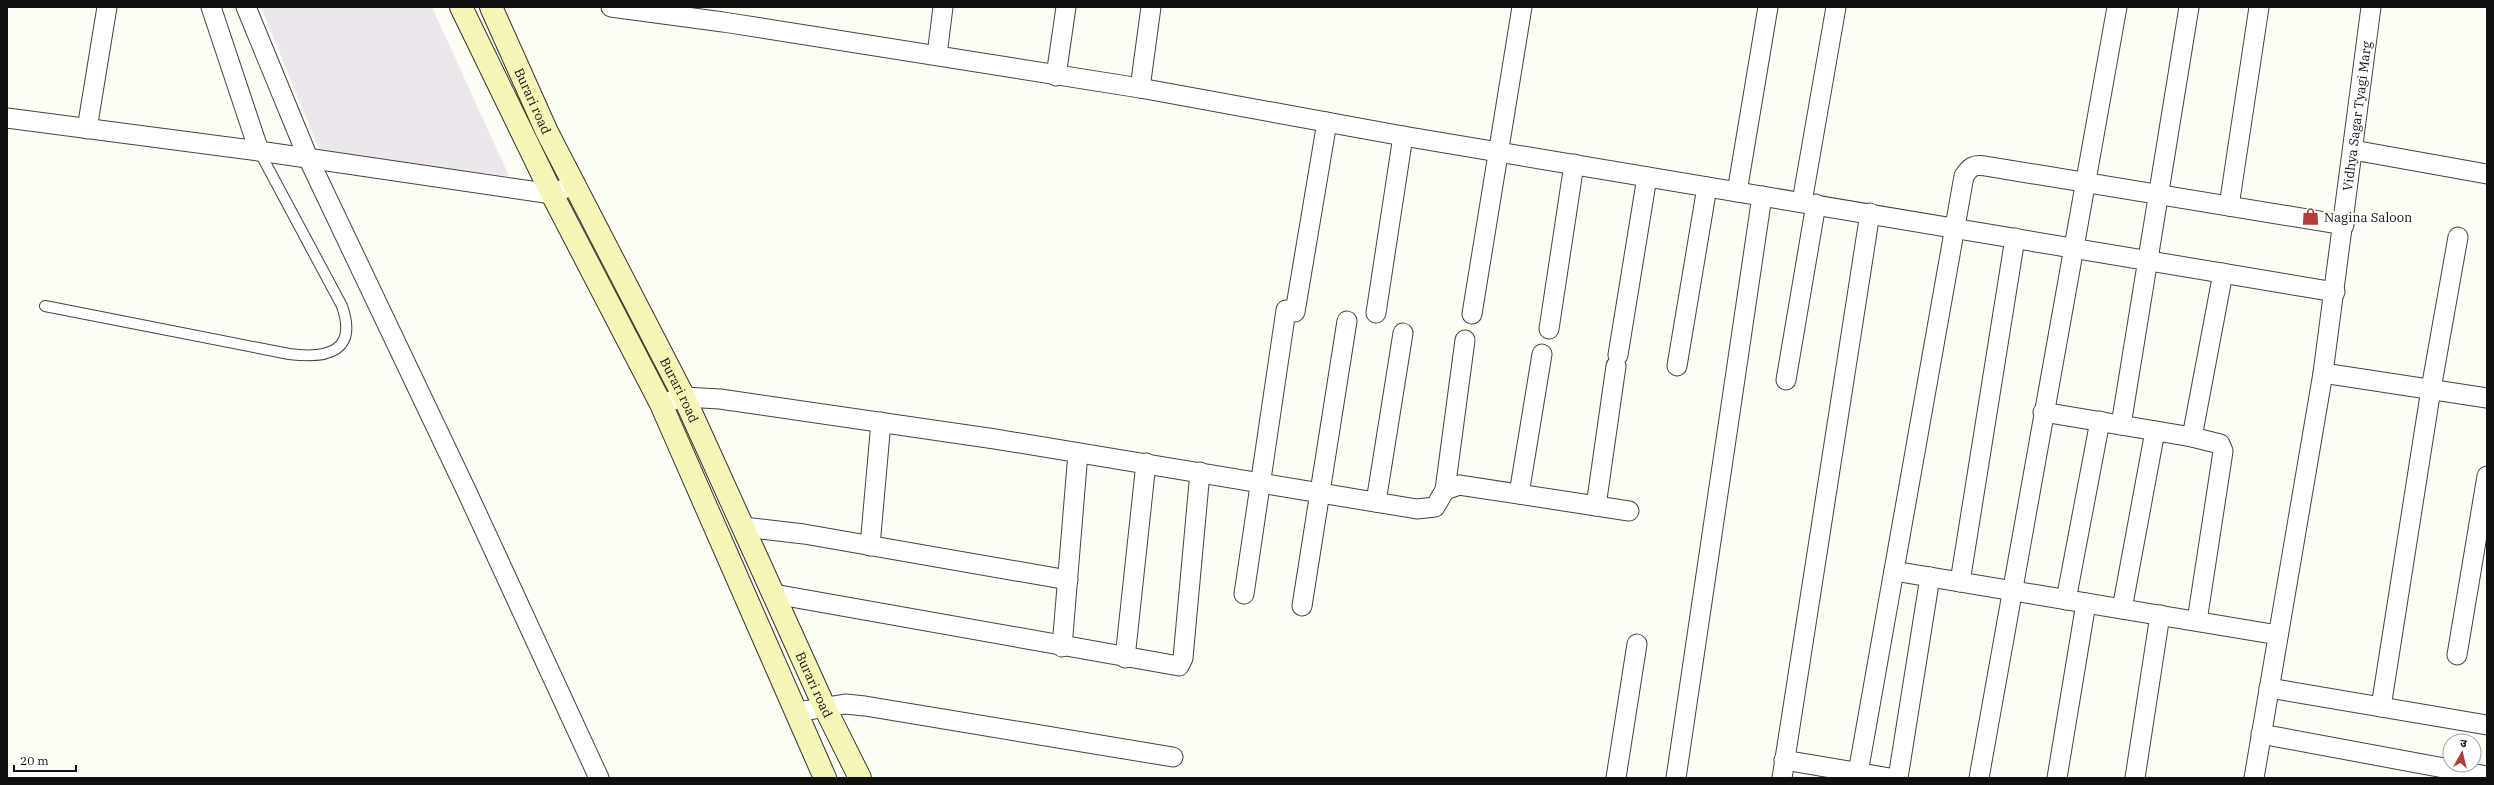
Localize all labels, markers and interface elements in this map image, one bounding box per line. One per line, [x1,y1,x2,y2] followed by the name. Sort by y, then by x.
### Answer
[2338,40,2375,192] street label: Vidhya Sagar Tyagi Marg
[511,65,555,137] street label: Burari road
[2301,207,2321,227] shop icon: Nagina Saloon
[2324,209,2412,226] place label: Nagina Saloon
[656,354,703,425] street label: Burari road
[792,649,837,720] street label: Burari road
[2442,733,2482,773] north arrow
[2459,736,2468,751] text: उ
[14,747,76,773] scale bar
[20,753,49,768] text: 20 m

